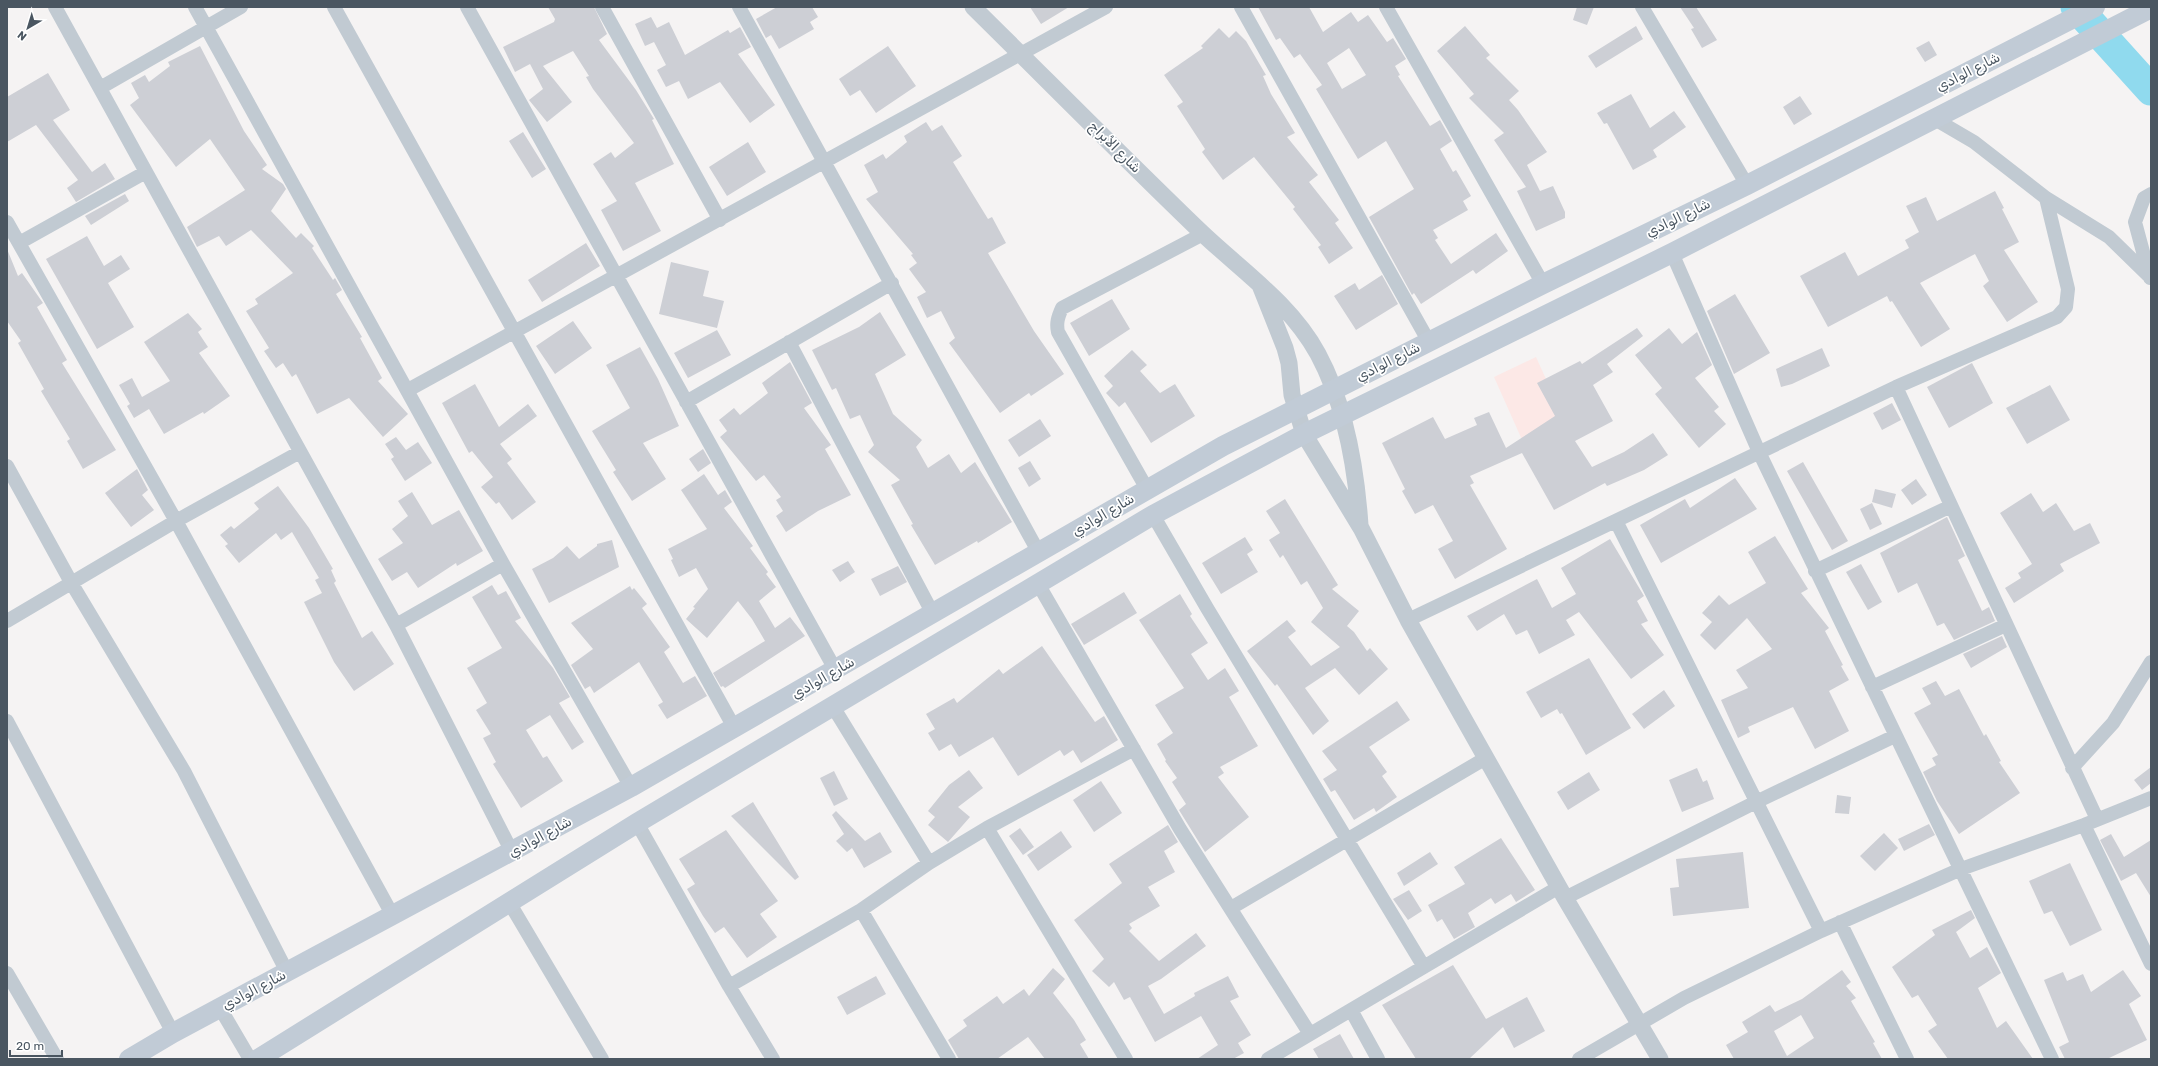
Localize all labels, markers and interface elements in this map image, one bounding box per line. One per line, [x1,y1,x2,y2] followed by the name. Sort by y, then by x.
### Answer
[8,8,48,48] north arrow
[15,28,29,43] text: N
[1933,49,2004,97] street label: شارع الوادي
[1084,117,1145,178] street label: شارع الأبراج
[1643,195,1714,243] street label: شارع الوادي
[1353,339,1424,387] street label: شارع الوادي
[1069,490,1138,542] street label: شارع الوادي
[789,653,858,705] street label: شارع الوادي
[505,813,576,863] street label: شارع الوادي
[219,966,290,1016] street label: شارع الوادي
[10,1032,62,1058] scale bar
[16,1039,44,1053] text: 20 m

